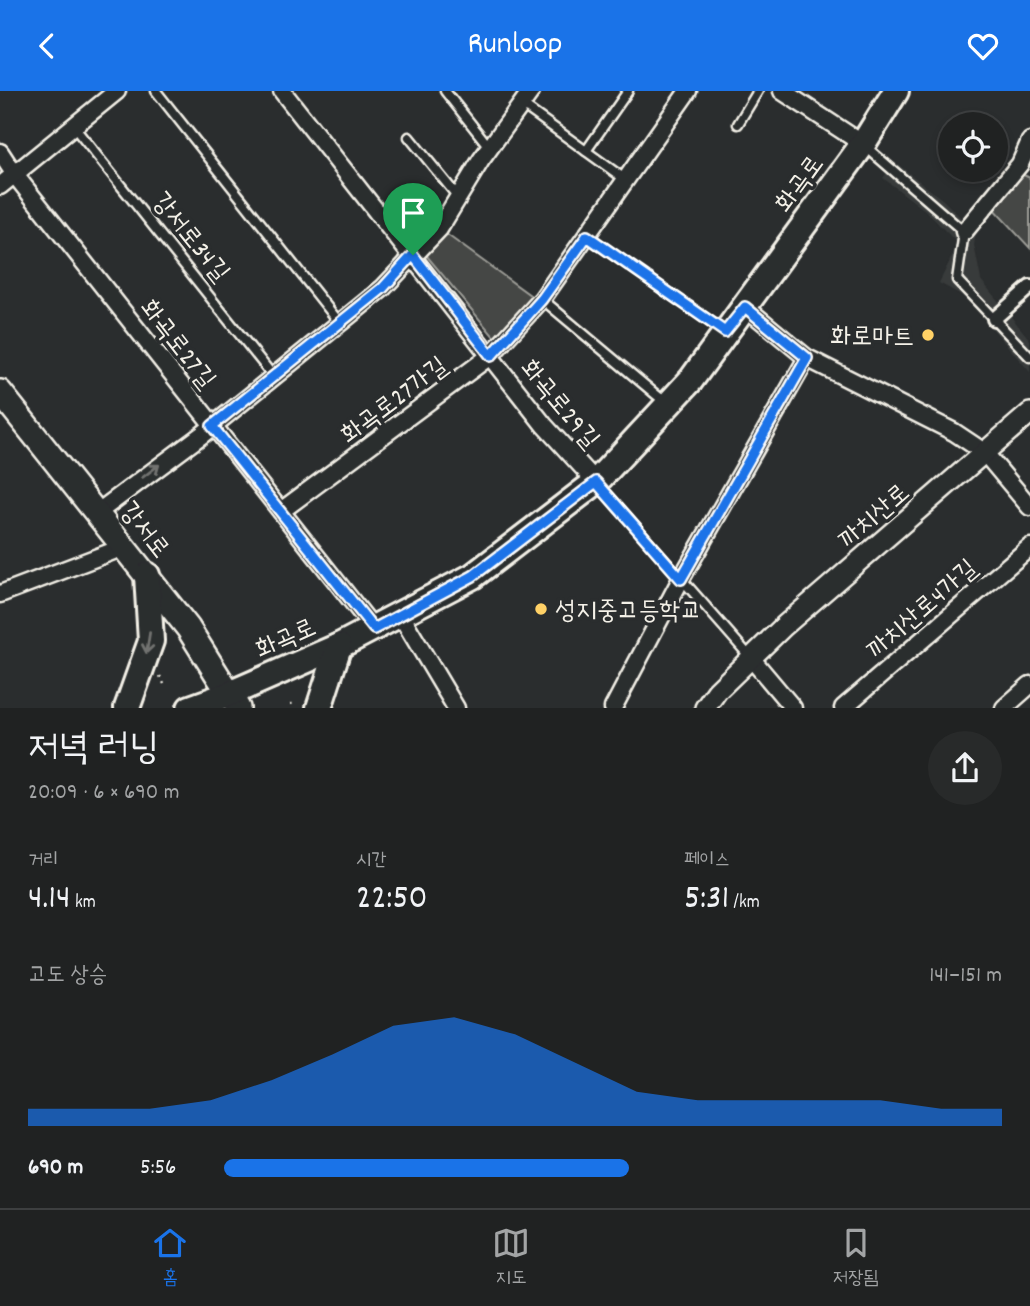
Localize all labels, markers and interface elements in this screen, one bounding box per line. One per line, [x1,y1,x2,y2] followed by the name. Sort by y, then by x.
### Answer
[467,23,563,69] text: Runloop
[28,27,66,65] icon: back
[964,27,1002,65] icon: heart
[938,112,1008,182] map controls
[938,112,1008,182] button: locate
[767,149,834,221] street label: 화곡로
[383,183,443,255] pin
[142,185,237,291] street label: 강서로34길
[394,194,432,232] icon: arrive
[129,292,223,398] street label: 화곡로27길
[830,320,914,357] place label: 화로마트
[920,327,936,343] marker: 화로마트
[334,349,457,454] street label: 화곡로27가길
[510,352,607,458] street label: 화곡로29길
[142,464,160,479] one-way arrow
[832,476,919,559] street label: 까치산로
[109,495,177,567] street label: 강서로
[860,552,987,669] street label: 까치산로4가길
[555,594,701,631] place label: 성지중고등학교
[533,601,549,617] marker: 성지중고등학교
[250,611,323,670] street label: 화곡로
[141,631,154,654] one-way arrow
[28,723,159,778] text: 저녁 러닝
[928,731,1002,805] button: share
[28,777,179,810] text: 20:09 · 6 × 690 m
[28,848,59,875] text: 거리
[356,848,387,875] text: 시간
[684,848,730,875] text: 페이스
[28,875,71,925] text: 4.14
[356,875,428,925] text: 22:50
[684,875,729,925] text: 5:31
[71,890,96,917] text: km
[729,890,760,917] text: /km
[28,960,107,993] text: 고도 상승
[929,960,1002,993] text: 141–151 m
[28,1152,83,1185] text: 690 m
[140,1152,176,1185] text: 5:56
[151,1224,189,1293] tab: 홈
[492,1224,530,1293] tab: 지도
[833,1224,879,1293] tab: 저장됨

